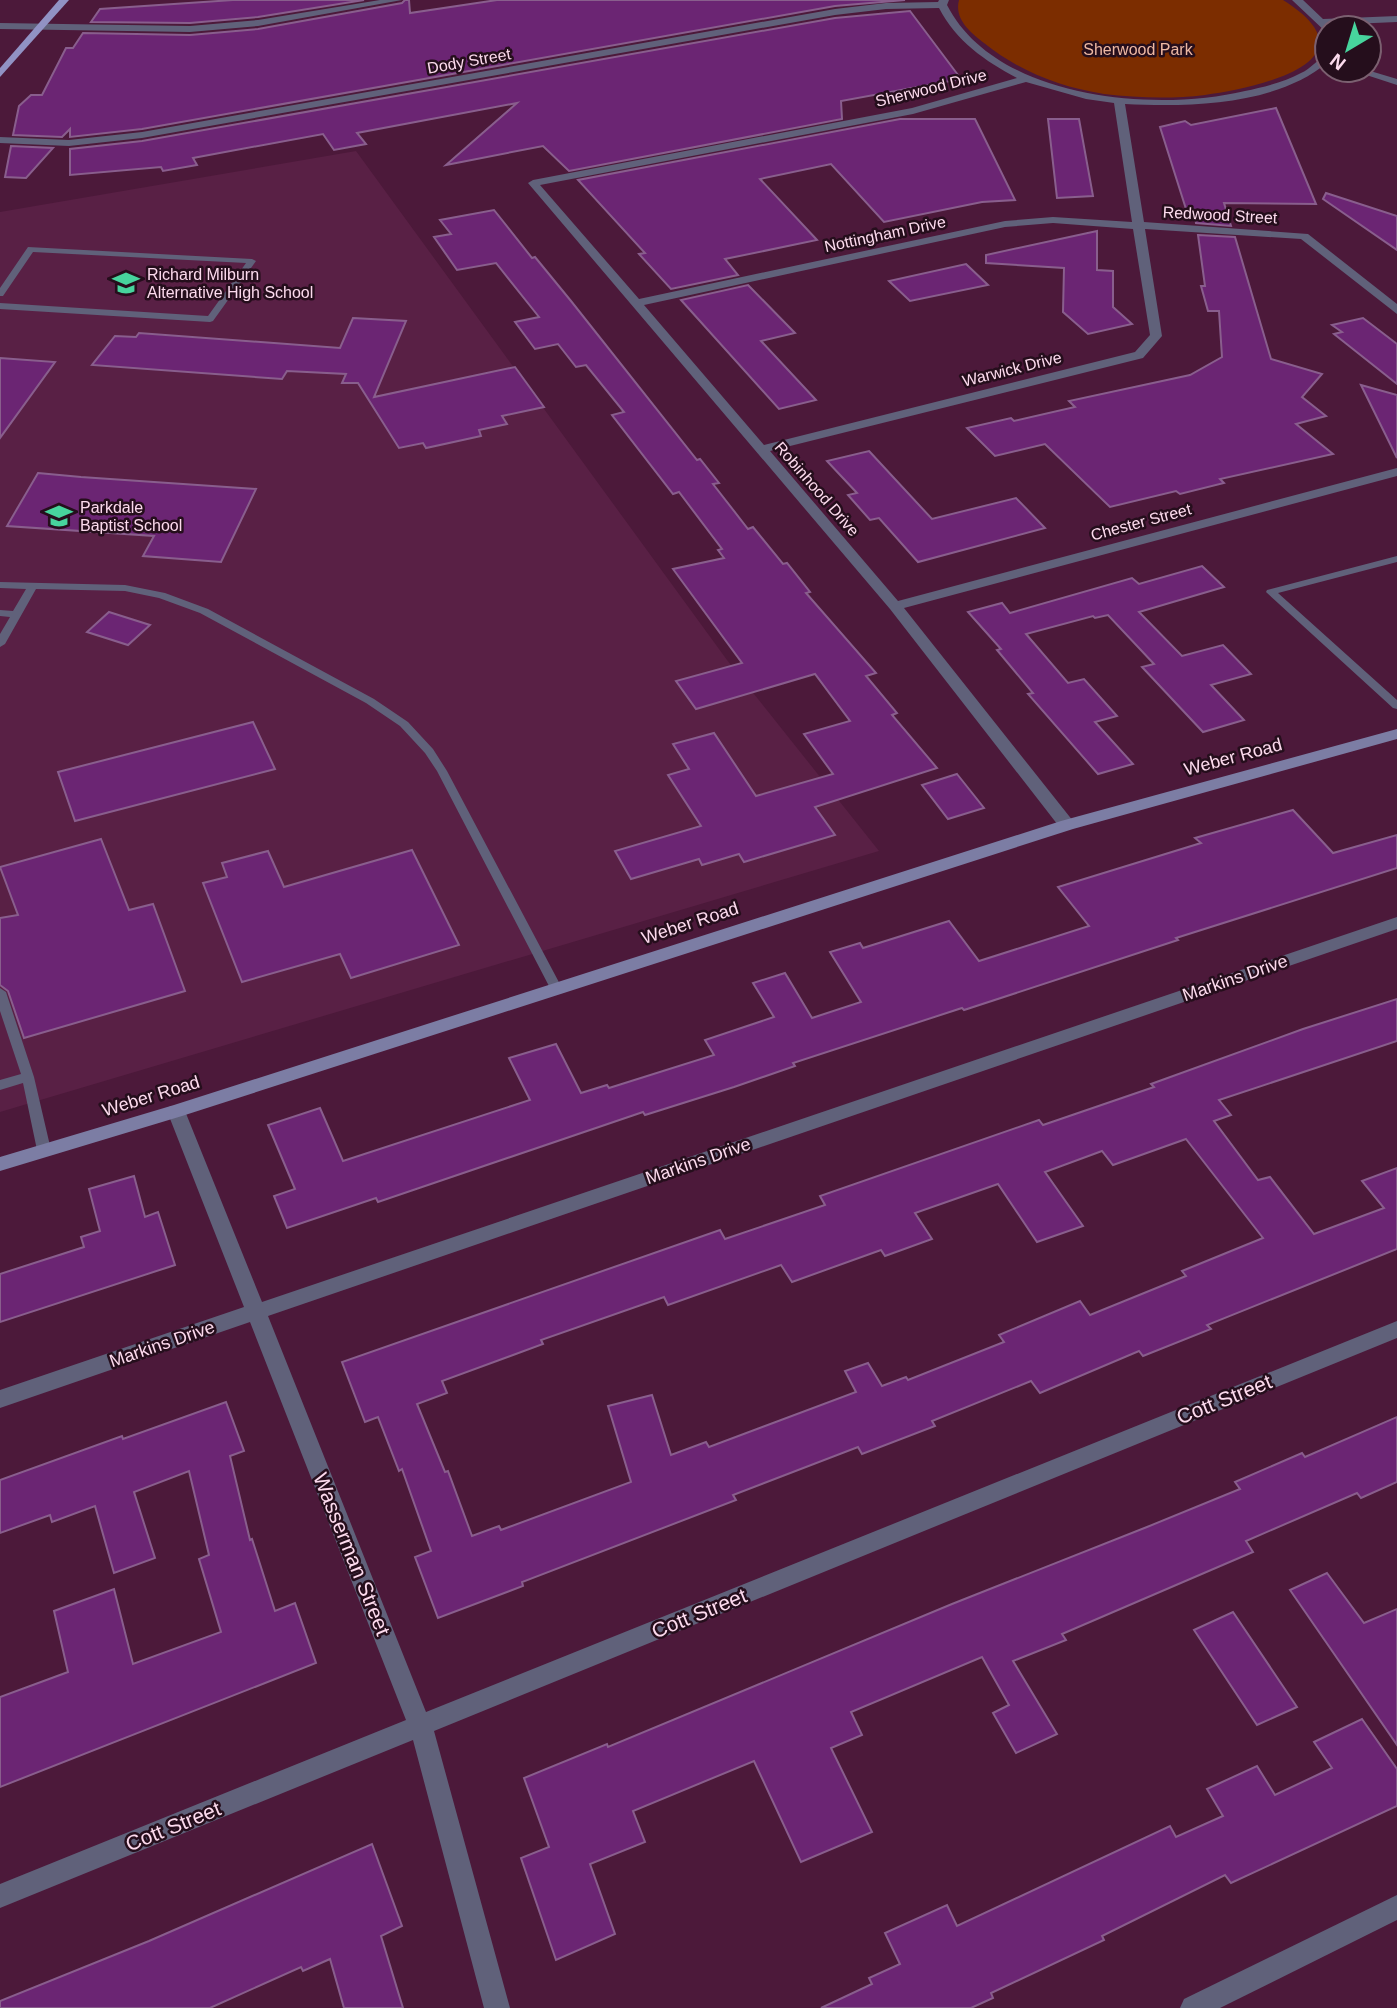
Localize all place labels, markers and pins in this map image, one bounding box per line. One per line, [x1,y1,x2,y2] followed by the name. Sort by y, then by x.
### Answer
[147,266,313,301] place label: Richard Milburn Alternative High School
[111,268,141,298] school or university icon: Richard Milburn Alternative High School
[80,499,182,534] place label: Parkdale Baptist School
[44,501,74,531] school or university icon: Parkdale Baptist School

